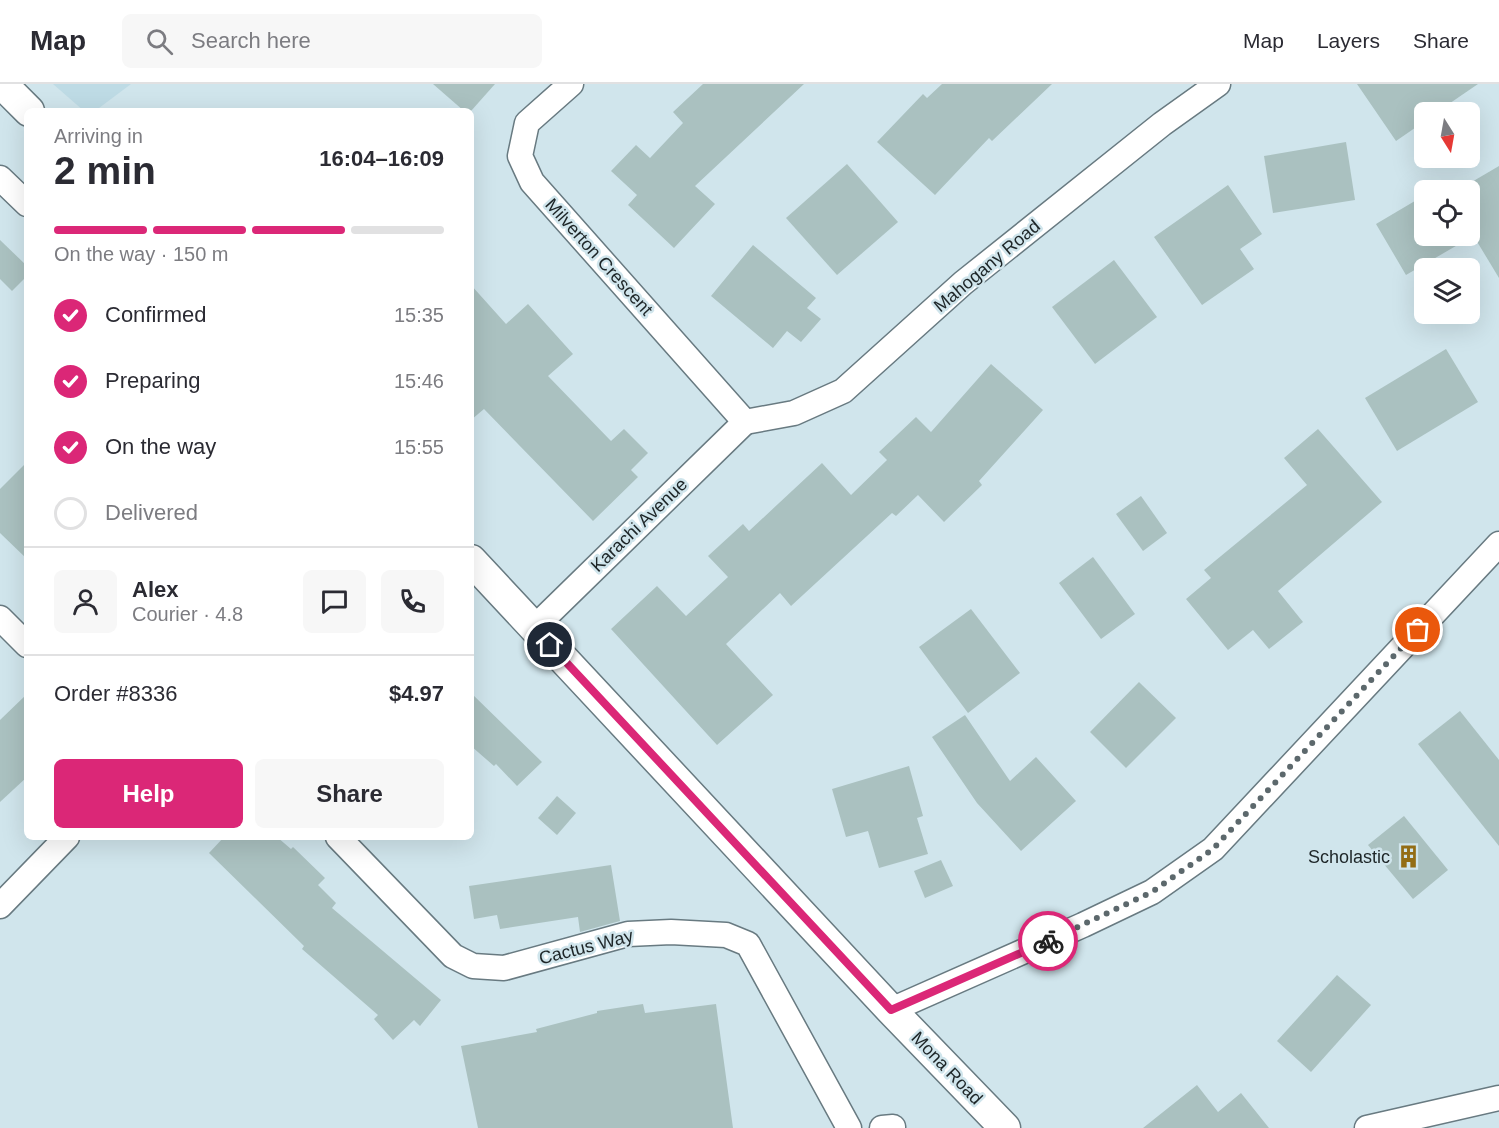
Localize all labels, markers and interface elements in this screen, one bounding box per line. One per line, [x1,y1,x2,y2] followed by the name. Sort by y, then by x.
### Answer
[122,14,542,68] search box
[30,25,86,56] text: Map
[143,25,176,58] icon: search
[191,28,311,53] text: Search here
[1243,29,1284,52] text: Map
[1317,29,1380,52] text: Layers
[1413,29,1469,52] text: Share
[1414,102,1480,168] north arrow
[1414,102,1480,324] map controls
[54,125,143,147] text: Arriving in
[319,146,444,171] text: 16:04–16:09
[54,149,156,192] text: 2 min
[1414,180,1480,246] button: locate
[541,195,657,319] street label: Milverton Crescent
[930,216,1044,316] street label: Mahogany Road
[54,243,229,265] text: On the way · 150 m
[1414,258,1480,324] button: layers
[54,299,87,332] icon: check
[105,302,206,327] text: Confirmed
[394,304,444,326] text: 15:35
[54,365,87,398] icon: check
[105,368,200,393] text: Preparing
[394,370,444,392] text: 15:46
[54,431,87,464] icon: check
[105,434,216,459] text: On the way
[394,436,444,458] text: 15:55
[587,474,691,576] street label: Karachi Avenue
[105,500,198,525] text: Delivered
[54,570,117,633] button: person
[303,570,366,633] button: chat
[381,570,444,633] button: phone
[132,577,178,602] text: Alex
[132,603,243,625] text: Courier · 4.8
[1392,604,1443,655] pin
[1401,613,1434,646] icon: bag
[524,619,575,670] pin
[533,628,566,661] icon: home
[54,681,178,706] text: Order #8336
[389,681,444,706] text: $4.97
[54,759,243,828] button: Help
[255,759,444,828] button: Share
[1395,844,1421,870] building icon: Scholastic
[1308,847,1390,867] place label: Scholastic
[1018,911,1078,971] courier
[1032,925,1065,958] icon: bike
[537,926,635,968] street label: Cactus Way
[907,1028,987,1108] street label: Mona Road

